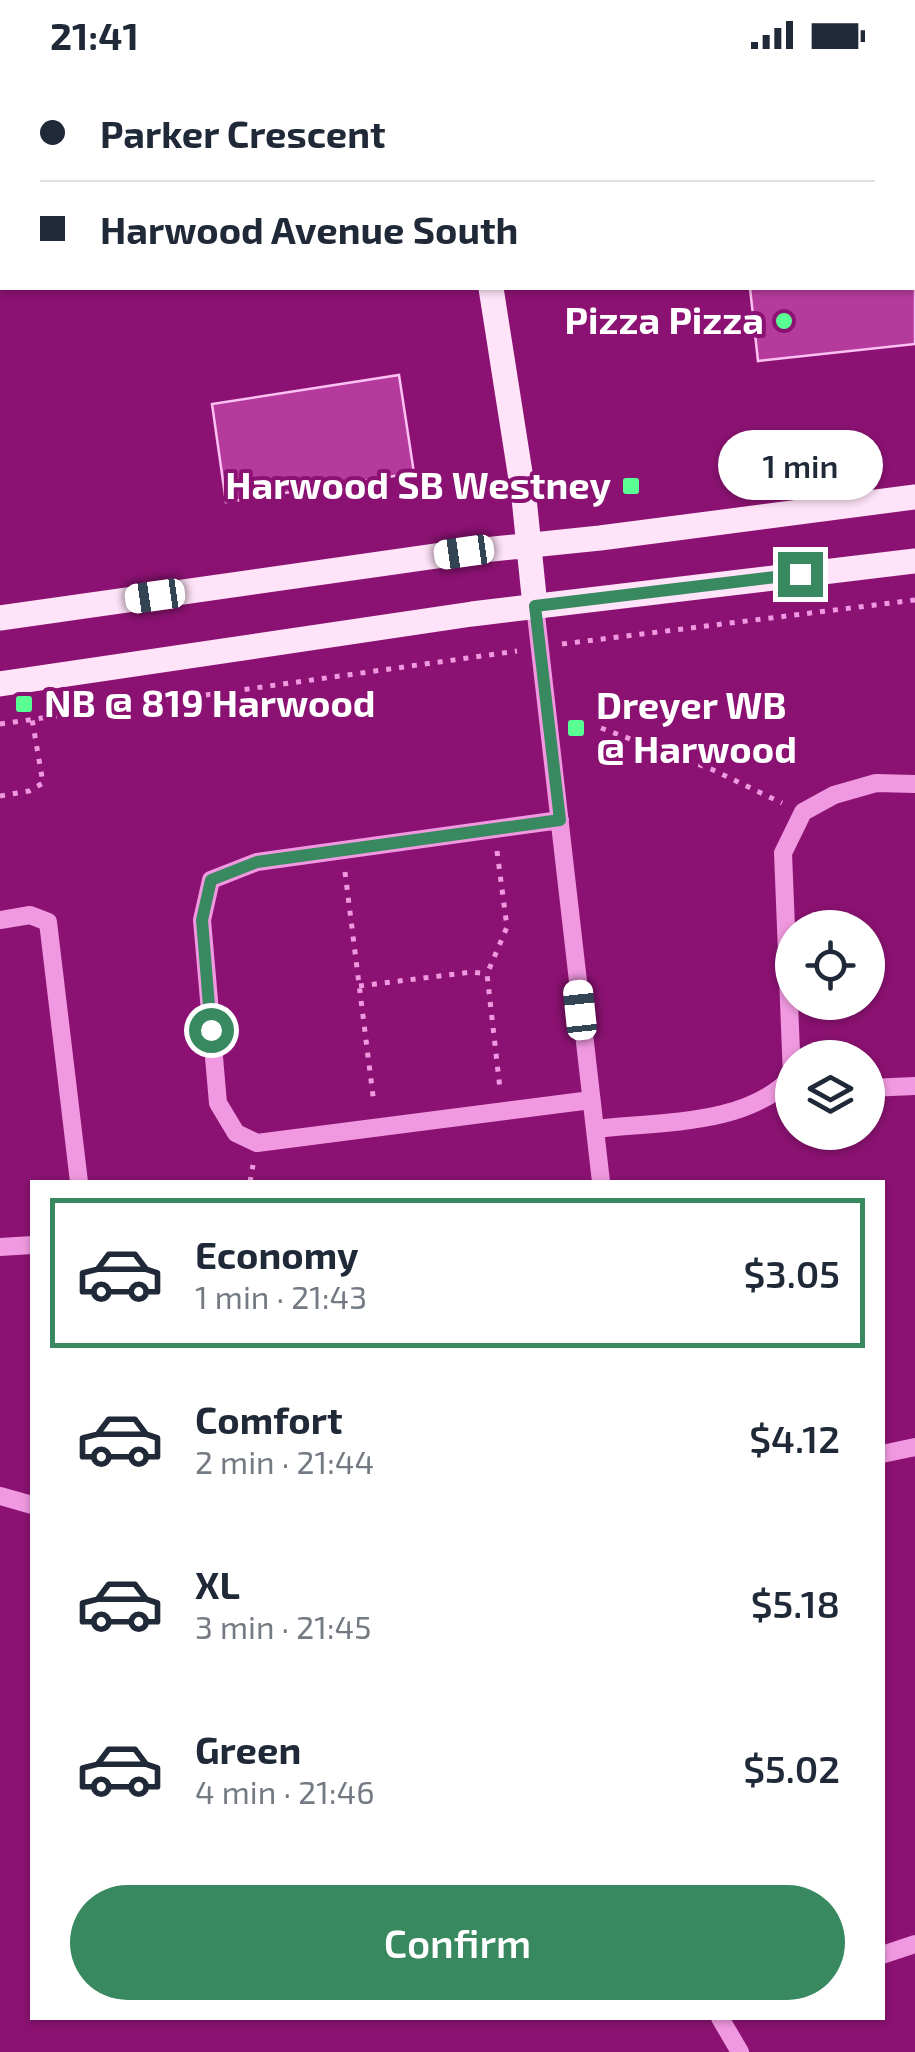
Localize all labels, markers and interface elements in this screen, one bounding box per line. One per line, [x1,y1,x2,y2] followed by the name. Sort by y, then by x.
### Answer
[50,12,139,58] text: 21:41
[100,110,386,156] text: Parker Crescent
[100,206,518,252] text: Harwood Avenue South
[565,296,764,342] place label: Pizza Pizza
[773,310,795,332] marker: Pizza Pizza
[718,429,882,499] callout: 1 min
[763,446,838,484] text: 1 min
[225,461,611,507] place label: Harwood SB Westney
[620,475,642,497] marker: Harwood SB Westney
[432,533,496,571] car
[778,552,823,597] route end
[123,577,187,615] car
[44,679,376,725] place label: NB @ 819 Harwood
[596,681,797,771] place label: Dreyer WB @ Harwood
[13,693,35,715] marker: NB @ 819 Harwood
[565,717,587,739] marker: Dreyer WB @ Harwood
[775,910,885,1150] map controls
[775,910,885,1020] button: locate
[562,979,598,1041] car
[189,1008,234,1053] route start
[775,1040,885,1150] button: layers
[75,1228,165,1318] icon: car
[195,1231,359,1277] text: Economy
[744,1250,840,1296] text: $3.05
[195,1277,367,1315] text: 1 min · 21:43
[75,1393,165,1483] icon: car
[195,1396,343,1442] text: Comfort
[749,1415,840,1461] text: $4.12
[195,1442,374,1480] text: 2 min · 21:44
[75,1558,165,1648] icon: car
[195,1561,240,1607] text: XL
[751,1580,840,1626] text: $5.18
[195,1607,371,1645] text: 3 min · 21:45
[75,1723,165,1813] icon: car
[195,1726,301,1772] text: Green
[743,1745,840,1791] text: $5.02
[195,1772,374,1810] text: 4 min · 21:46
[70,1885,845,2000] button: Confirm

